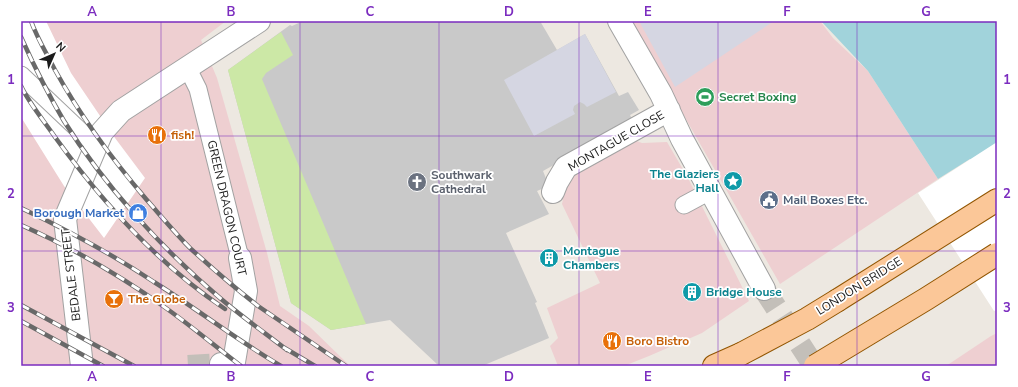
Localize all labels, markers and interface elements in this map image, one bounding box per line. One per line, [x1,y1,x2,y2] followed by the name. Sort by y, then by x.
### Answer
[87,3,97,21] text: A
[227,3,236,21] text: B
[366,3,375,21] text: C
[504,3,514,21] text: D
[644,3,652,21] text: E
[783,3,791,21] text: F
[921,3,931,21] text: G
[34,34,74,74] north arrow
[53,39,69,55] text: N
[7,71,15,89] text: 1
[1003,71,1011,89] text: 1
[694,86,716,108] sports icon: Secret Boxing
[719,89,797,105] place label: Secret Boxing
[565,107,667,175] street label: MONTAGUE CLOSE
[146,124,168,146] restaurant icon: fish!
[171,127,194,143] place label: fish!
[204,139,251,278] street label: GREEN DRAGON COURT
[650,166,719,196] place label: The Glaziers Hall
[431,167,492,197] place label: Southwark Cathedral
[722,170,744,192] place icon: The Glaziers Hall
[406,171,428,193] church icon: Southwark Cathedral
[7,185,15,203] text: 2
[1003,185,1011,203] text: 2
[758,189,780,211] public building icon: Mail Boxes Etc.
[783,192,868,208] place label: Mail Boxes Etc.
[127,202,149,224] shop icon: Borough Market
[34,205,124,221] place label: Borough Market
[57,227,85,322] street label: BEDALE STREET
[563,243,620,273] place label: Montague Chambers
[538,247,560,269] building icon: Montague Chambers
[813,253,905,319] street label: LONDON BRIDGE
[681,281,703,303] building icon: Bridge House
[706,284,782,300] place label: Bridge House
[103,288,125,310] bar icon: The Globe
[128,291,186,307] place label: The Globe
[7,299,15,317] text: 3
[1003,299,1011,317] text: 3
[601,330,623,352] restaurant icon: Boro Bistro
[626,333,689,349] place label: Boro Bistro
[87,368,97,386] text: A
[227,368,236,386] text: B
[366,368,375,386] text: C
[504,368,514,386] text: D
[644,368,652,386] text: E
[783,368,791,386] text: F
[921,368,931,386] text: G

